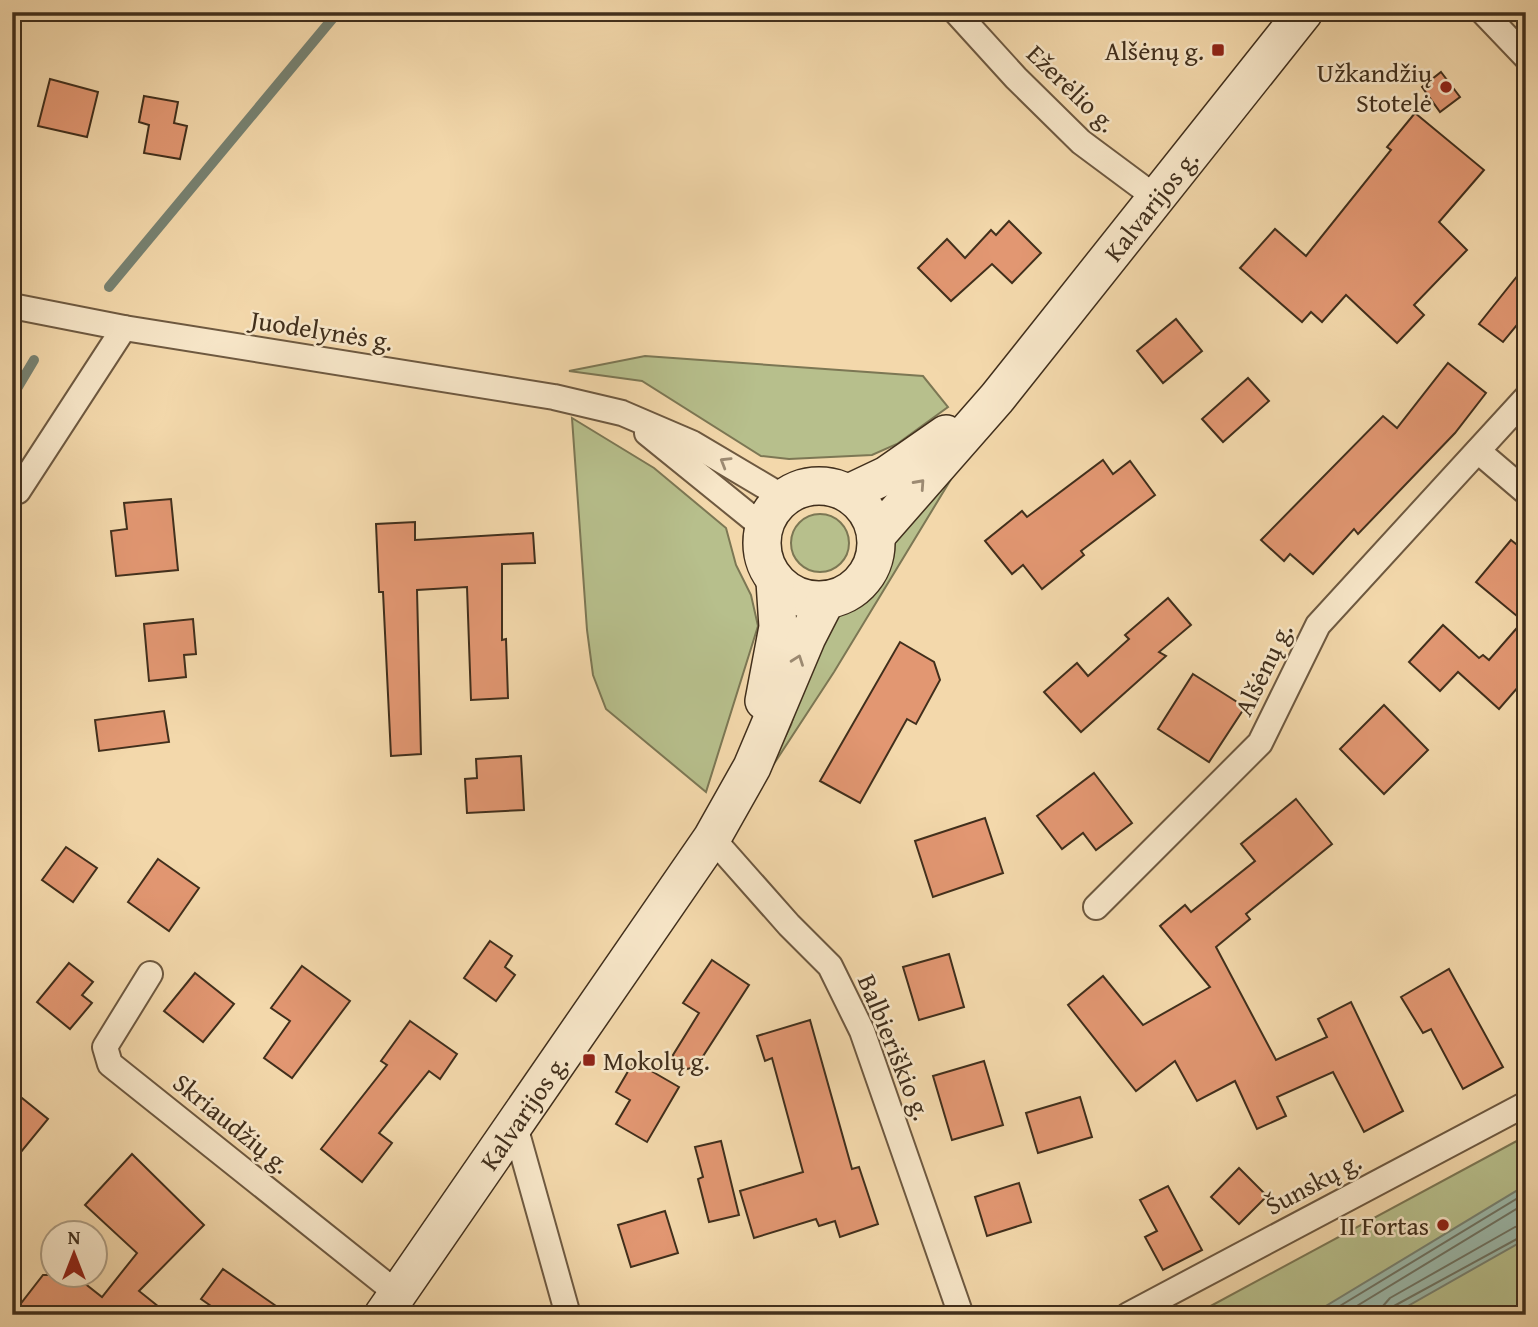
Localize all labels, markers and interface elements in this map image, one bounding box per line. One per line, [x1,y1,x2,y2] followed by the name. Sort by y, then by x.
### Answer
[1105,31,1204,70] place label: Alšėnų g.
[1018,35,1126,141] street label: Ežerėlio g.
[1210,42,1226,58] marker: Alšėnų g.
[1317,53,1432,122] place label: Užkandžių Stotelė
[1438,79,1454,95] marker: Užkandžių Stotelė
[1094,141,1207,269] street label: Kalvarijos g.
[245,299,396,361] street label: Juodelynės g.
[719,458,732,471] one-way arrow
[912,480,924,493] one-way arrow
[1224,616,1302,722] street label: Alšėnų g.
[790,654,804,666] one-way arrow
[848,968,942,1126] street label: Balbieriškio g.
[603,1041,710,1080] place label: Mokolų g.
[469,1046,577,1178] street label: Kalvarijos g.
[581,1052,597,1068] marker: Mokolų g.
[165,1063,299,1183] street label: Skriaudžių g.
[1258,1141,1368,1225] street label: Šunskų g.
[1340,1206,1429,1245] place label: II Fortas
[1435,1217,1451,1233] marker: II Fortas
[38,1218,108,1288] north arrow
[68,1223,81,1251] text: N

